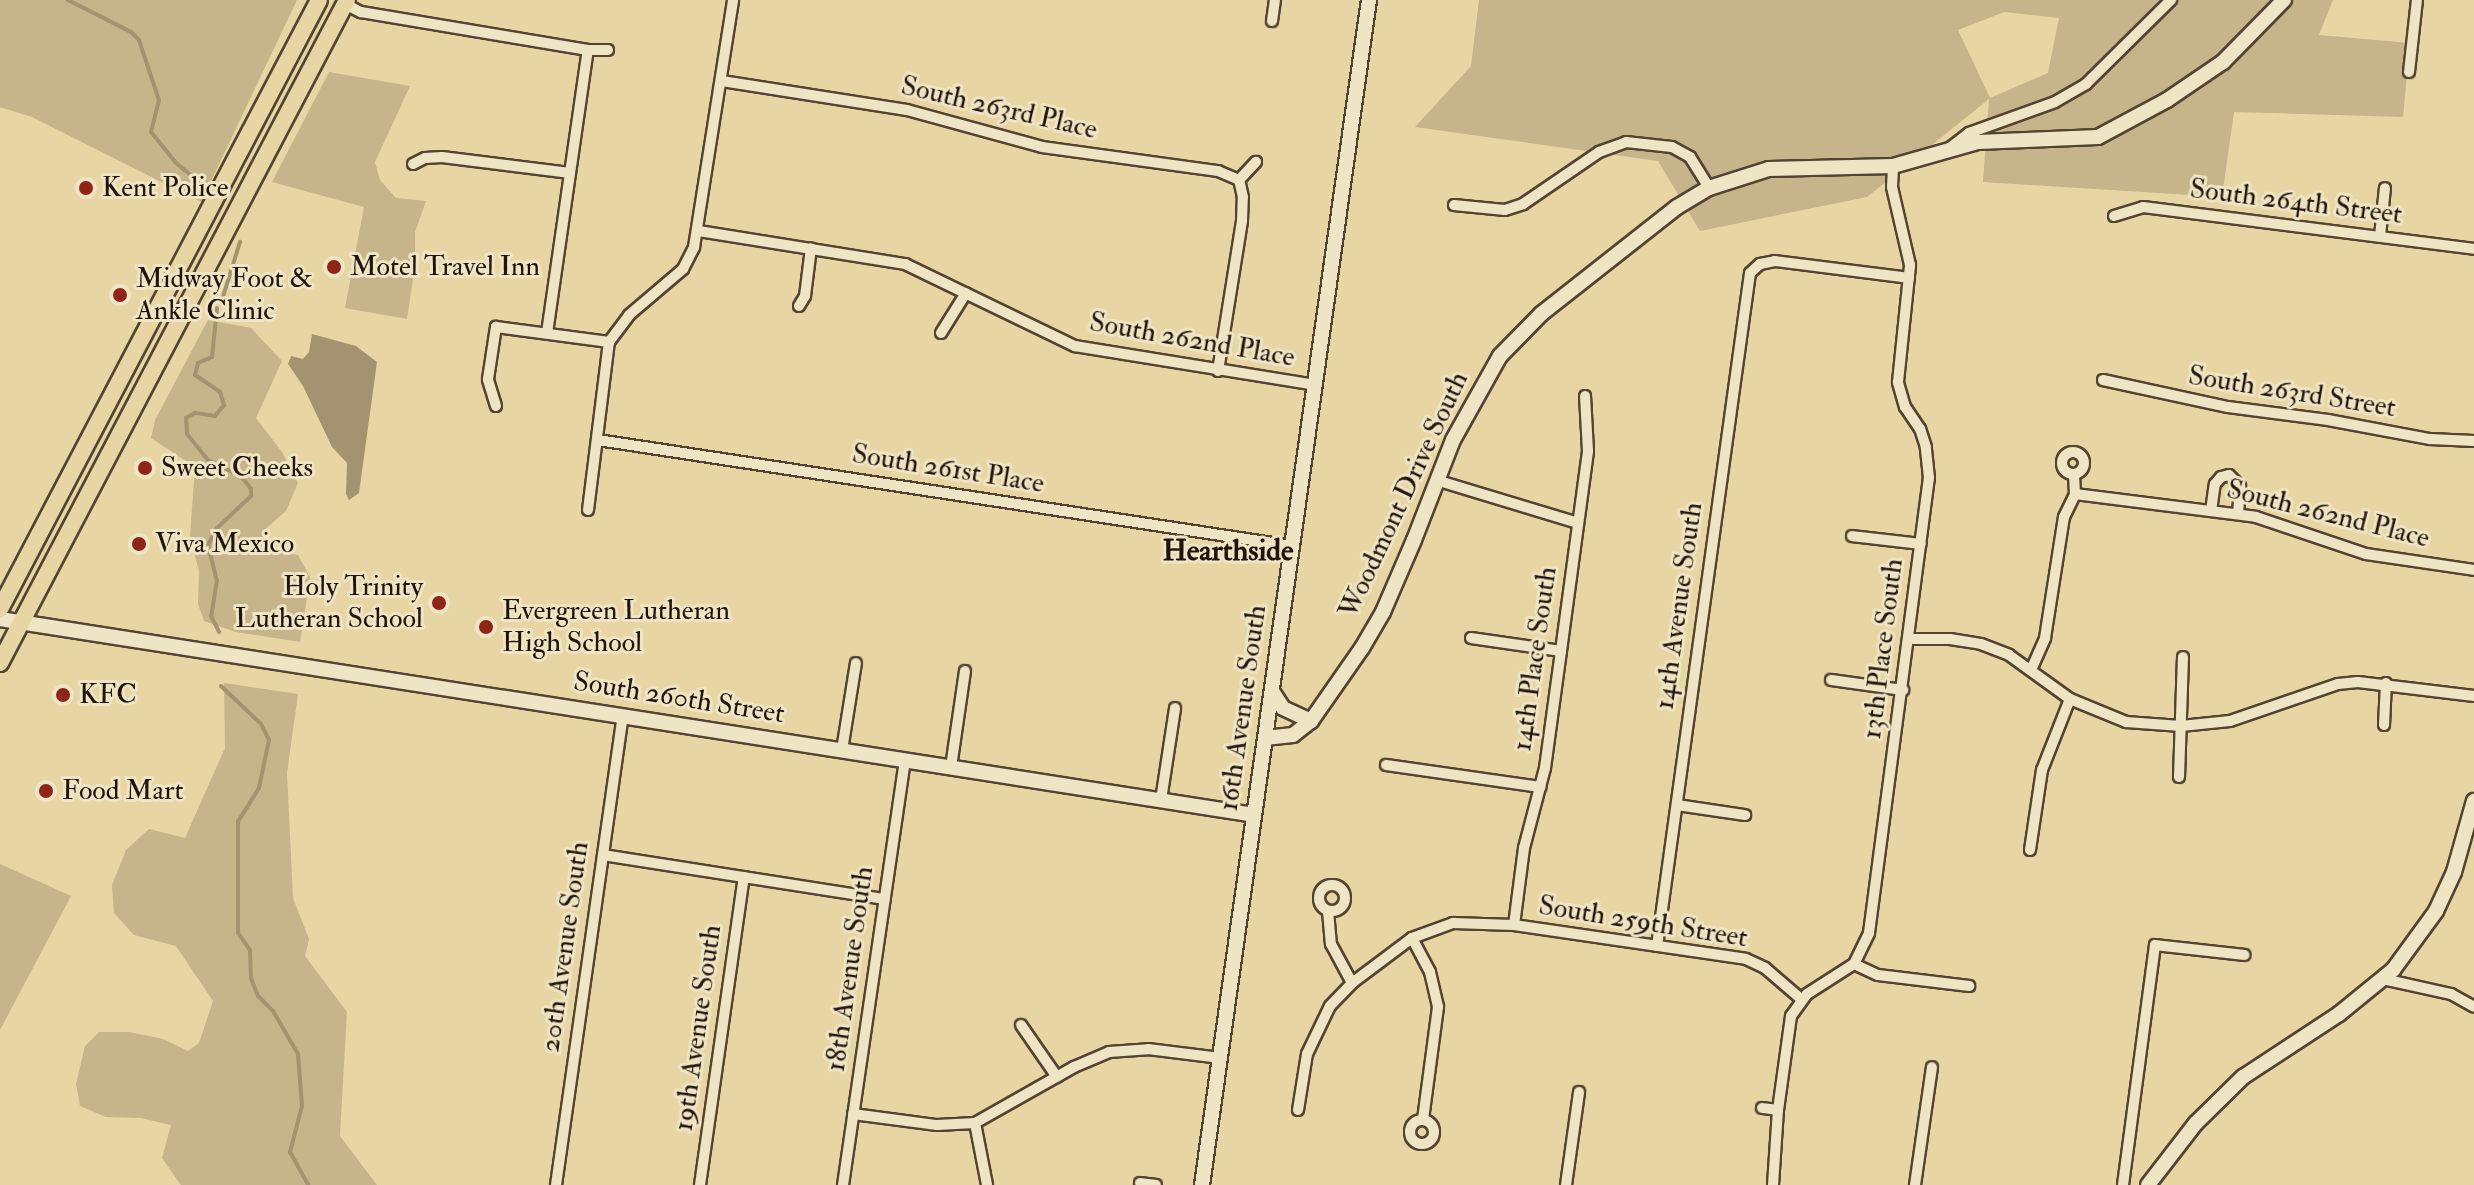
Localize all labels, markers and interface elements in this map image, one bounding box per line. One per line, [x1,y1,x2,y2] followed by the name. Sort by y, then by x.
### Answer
[898,69,1100,147] street label: South 263rd Place
[102,171,229,205] place label: Kent Police
[2188,172,2404,232] street label: South 264th Street
[77,179,95,197] marker: Kent Police
[350,250,540,284] place label: Motel Travel Inn
[325,258,343,276] marker: Motel Travel Inn
[136,262,313,328] place label: Midway Foot & Ankle Clinic
[111,286,129,304] marker: Midway Foot & Ankle Clinic
[1087,305,1297,375] street label: South 262nd Place
[2186,359,2398,425] street label: South 263rd Street
[1332,366,1476,624] street label: Woodmont Drive South
[850,437,1046,501] street label: South 261st Place
[161,451,313,485] place label: Sweet Cheeks
[136,459,154,477] marker: Sweet Cheeks
[2223,473,2433,555] street label: South 262nd Place
[1648,500,1710,712] street label: 14th Avenue South
[155,527,294,561] place label: Viva Mexico
[1162,533,1294,569] district label: Hearthside
[130,535,148,553] marker: Viva Mexico
[1855,557,1911,741] street label: 13th Place South
[1505,565,1565,753] street label: 14th Place South
[235,570,423,636] place label: Holy Trinity Lutheran School
[430,594,448,612] marker: Holy Trinity Lutheran School
[502,594,730,660] place label: Evergreen Lutheran High School
[1212,603,1274,813] street label: 16th Avenue South
[477,618,495,636] marker: Evergreen Lutheran High School
[571,665,787,731] street label: South 260th Street
[79,678,137,712] place label: KFC
[54,686,72,704] marker: KFC
[62,774,183,808] place label: Food Mart
[37,782,55,800] marker: Food Mart
[534,840,596,1054] street label: 20th Avenue South
[819,864,881,1074] street label: 18th Avenue South
[1536,889,1750,955] street label: South 259th Street
[667,923,729,1133] street label: 19th Avenue South

